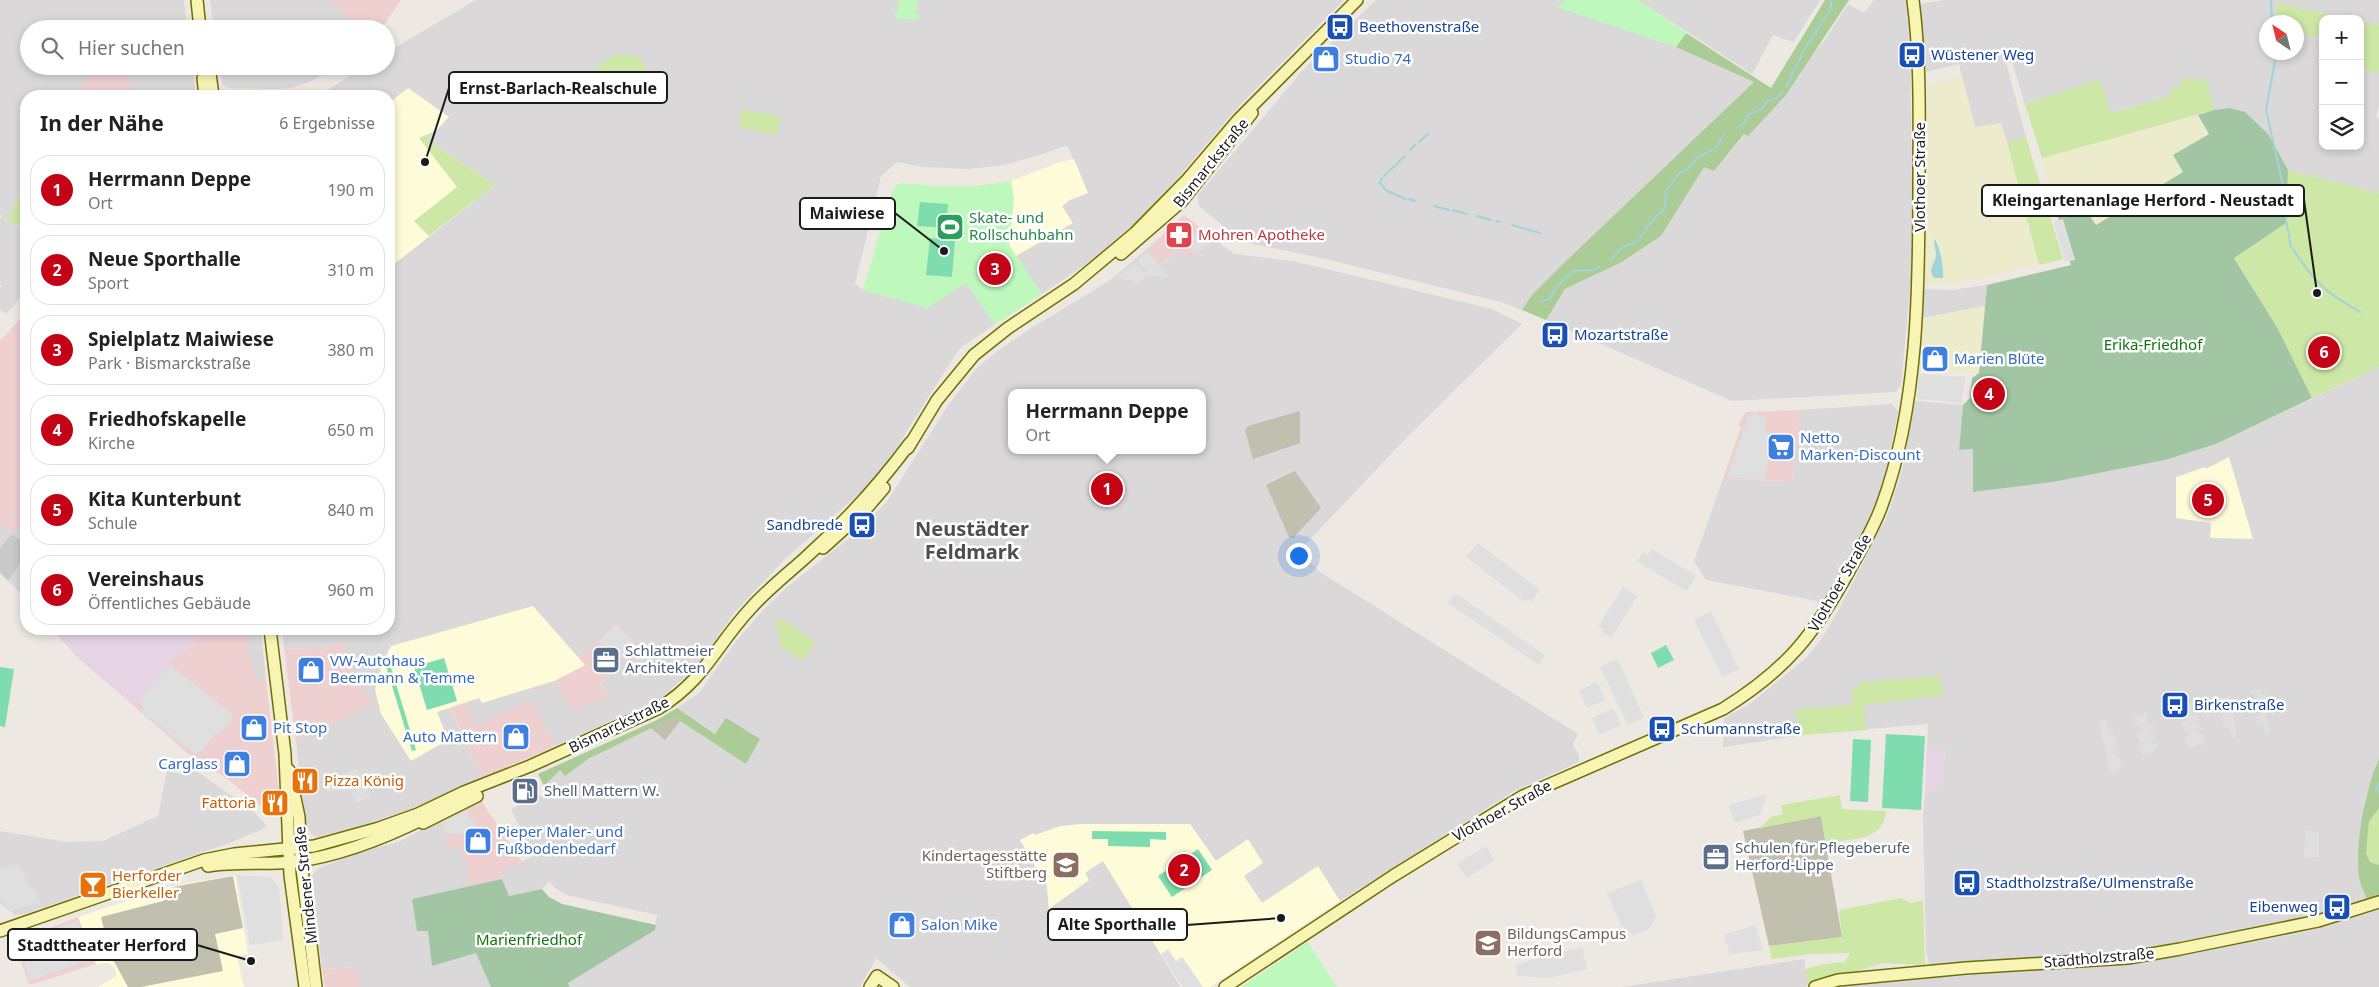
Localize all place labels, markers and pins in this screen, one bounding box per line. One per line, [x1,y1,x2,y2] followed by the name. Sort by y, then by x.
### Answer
[1325,12,1355,42] bus stop icon: Beethovenstraße
[1359,16,1479,36] place label: Beethovenstraße
[1897,40,1927,70] bus stop icon: Wüstener Weg
[1311,44,1341,74] shop icon: Studio 74
[1931,44,2034,64] place label: Wüstener Weg
[1345,48,1412,68] place label: Studio 74
[449,72,667,103] callout: Ernst-Barlach-Realschule
[1982,185,2304,216] callout: Kleingartenanlage Herford - Neustadt
[800,198,895,229] callout: Maiwiese
[969,207,1074,244] place label: Skate- und Rollschuhbahn
[935,212,965,242] sports icon: Skate- und Rollschuhbahn
[1164,220,1194,250] pharmacy icon: Mohren Apotheke
[1198,224,1325,244] place label: Mohren Apotheke
[979,250,1011,288] pin: 3
[1540,320,1570,350] bus stop icon: Mozartstraße
[1574,324,1668,344] place label: Mozartstraße
[2308,333,2340,371] pin: 6
[1920,344,1950,374] shop icon: Marien Blüte
[1954,348,2044,368] place label: Marien Blüte
[1973,375,2005,413] pin: 4
[1800,427,1922,464] place label: Netto Marken-Discount
[1766,432,1796,462] supermarket icon: Netto Marken-Discount
[1091,470,1123,508] pin: 1
[2192,481,2224,519] pin: 5
[847,510,877,540] bus stop icon: Sandbrede
[767,514,843,534] place label: Sandbrede
[625,640,714,677] place label: Schlattmeier Architekten
[591,645,621,675] office icon: Schlattmeier Architekten
[330,650,475,687] place label: VW-Autohaus Beermann & Temme
[296,655,326,685] shop icon: VW-Autohaus Beermann & Temme
[2160,690,2190,720] bus stop icon: Birkenstraße
[2194,694,2284,714] place label: Birkenstraße
[239,713,269,743] shop icon: Pit Stop
[1647,714,1677,744] bus stop icon: Schumannstraße
[273,717,327,737] place label: Pit Stop
[1681,718,1801,738] place label: Schumannstraße
[501,722,531,752] shop icon: Auto Mattern
[403,726,497,746] place label: Auto Mattern
[222,749,252,779] shop icon: Carglass
[158,753,218,773] place label: Carglass
[290,766,320,796] restaurant icon: Pizza König
[324,770,404,790] place label: Pizza König
[510,776,540,806] fuel station icon: Shell Mattern W.
[544,780,660,800] place label: Shell Mattern W.
[260,788,290,818] restaurant icon: Fattoria
[201,792,256,812] place label: Fattoria
[497,821,623,858] place label: Pieper Maler- und Fußbodenbedarf
[463,826,493,856] shop icon: Pieper Maler- und Fußbodenbedarf
[1735,837,1910,874] place label: Schulen für Pflegeberufe Herford-Lippe
[1701,842,1731,872] office icon: Schulen für Pflegeberufe Herford-Lippe
[922,845,1047,882] place label: Kindertagesstätte Stiftberg
[1051,850,1081,880] school or university icon: Kindertagesstätte Stiftberg
[1168,851,1200,889] pin: 2
[112,865,182,902] place label: Herforder Bierkeller
[1952,868,1982,898] bus stop icon: Stadtholzstraße/Ulmenstraße
[78,870,108,900] bar icon: Herforder Bierkeller
[1986,872,2194,892] place label: Stadtholzstraße/Ulmenstraße
[2322,892,2352,922] bus stop icon: Eibenweg
[2249,896,2318,916] place label: Eibenweg
[1048,909,1187,940] callout: Alte Sporthalle
[887,910,917,940] shop icon: Salon Mike
[921,914,998,934] place label: Salon Mike
[1507,923,1626,960] place label: BildungsCampus Herford
[1473,928,1503,958] school or university icon: BildungsCampus Herford
[8,929,197,960] callout: Stadttheater Herford

